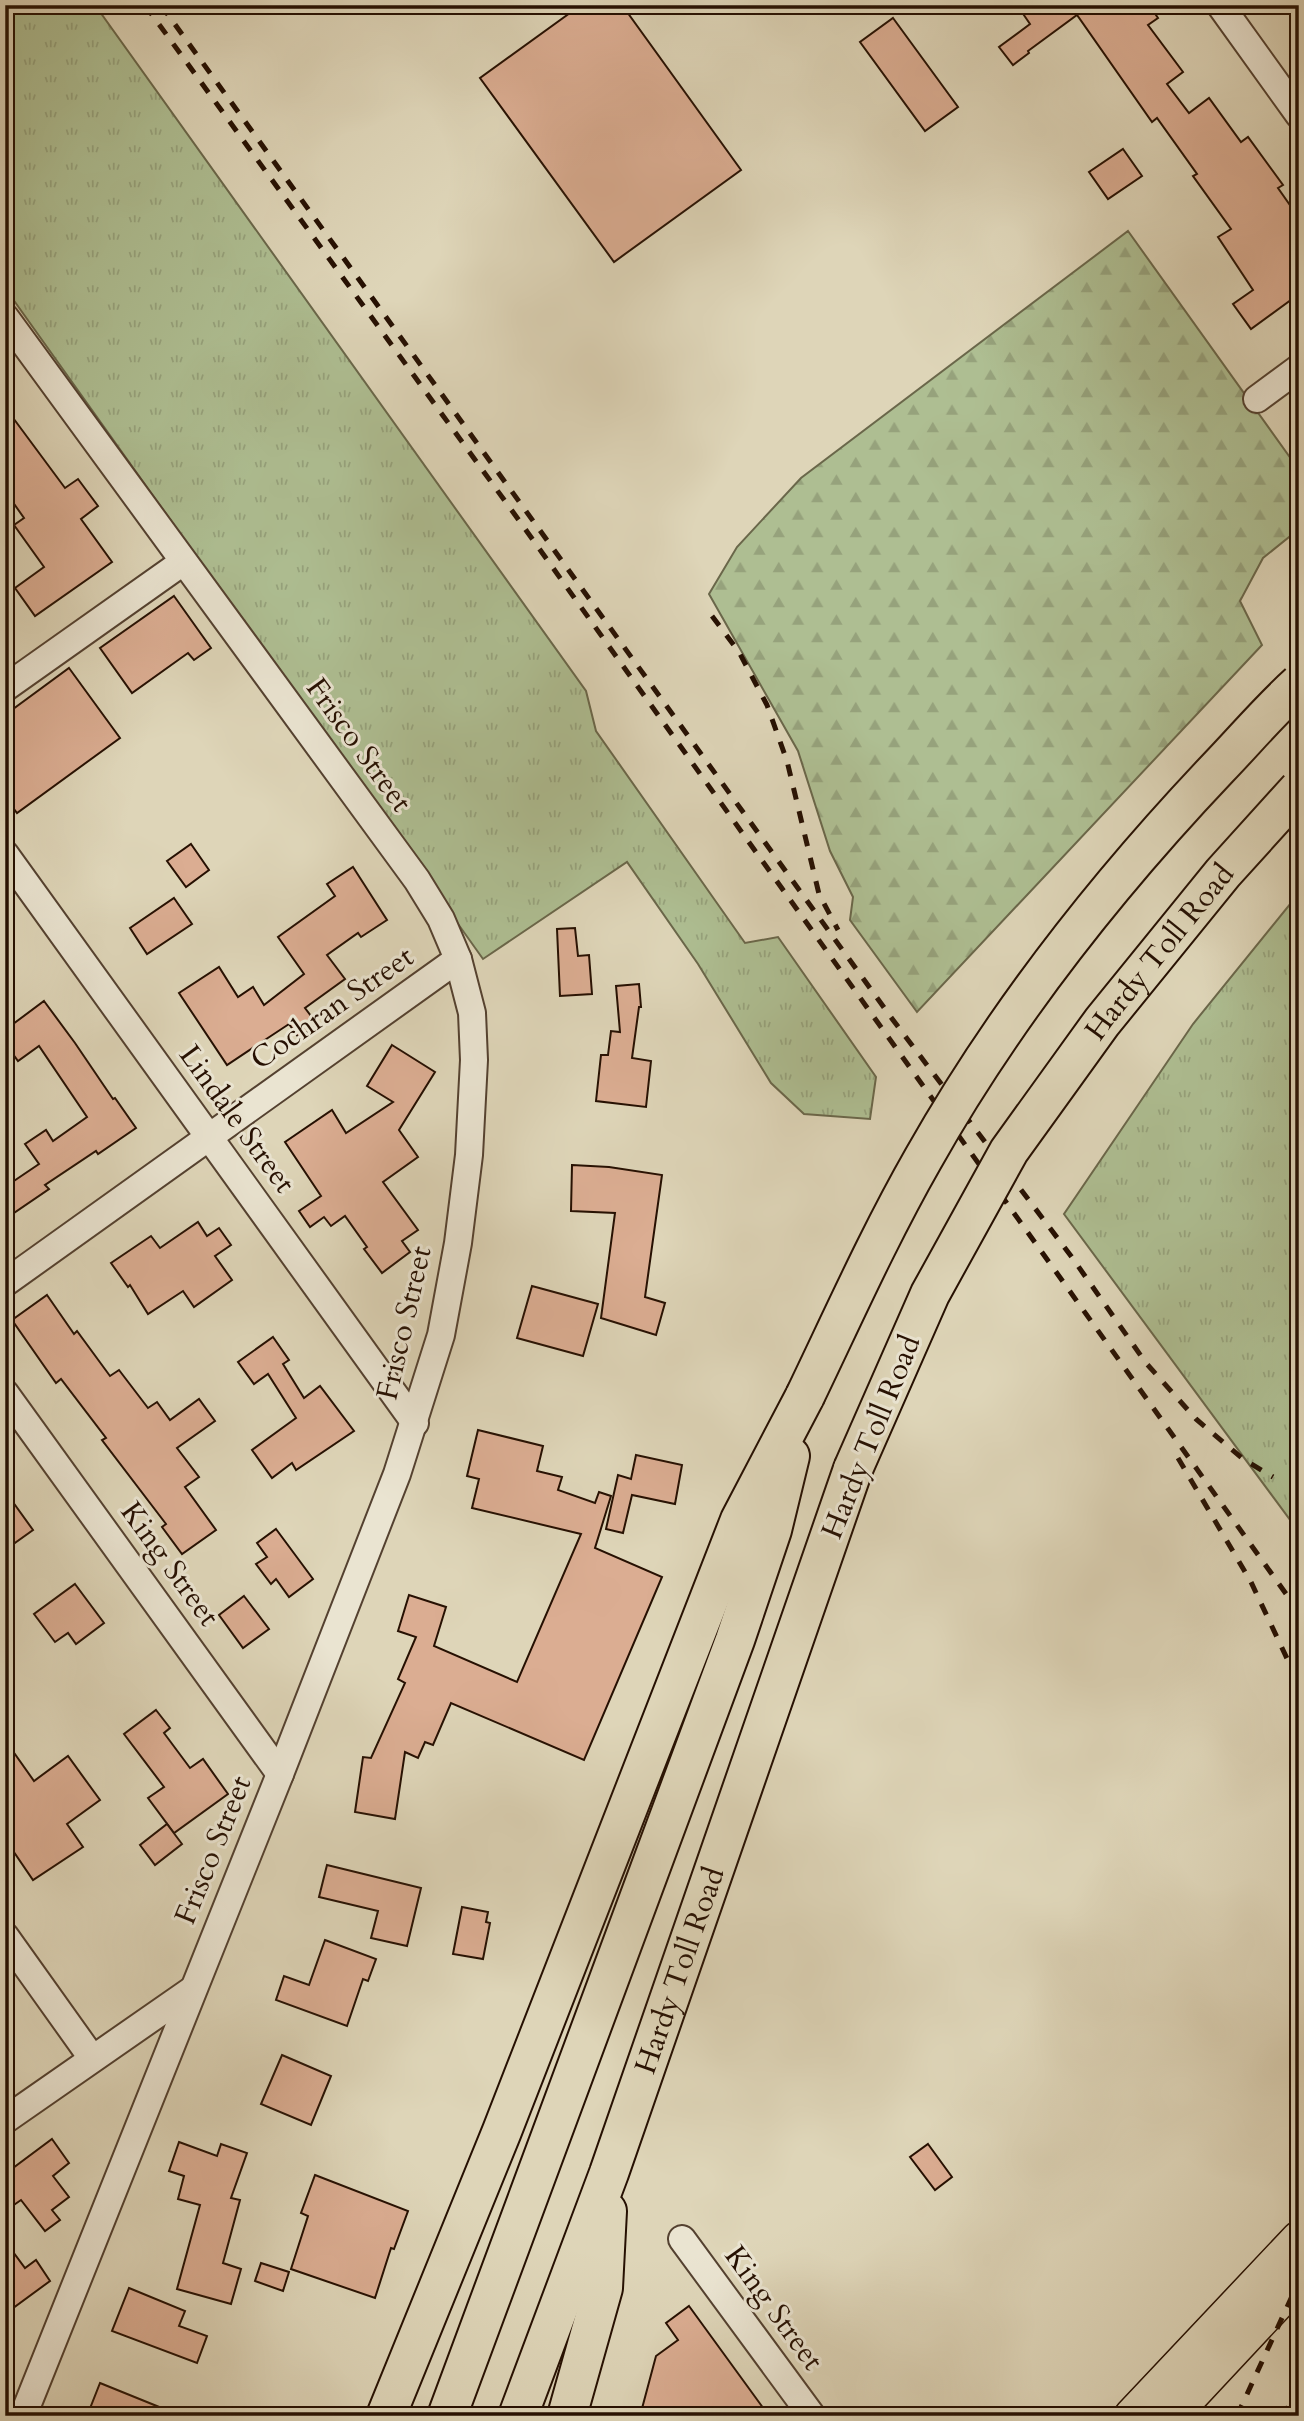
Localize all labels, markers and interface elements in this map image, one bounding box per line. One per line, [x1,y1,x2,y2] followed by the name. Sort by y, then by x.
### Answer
[296,670,422,821] street label: Frisco Street
[1075,855,1243,1048] street label: Hardy Toll Road
[242,936,422,1079] street label: Cochran Street
[169,1037,305,1202] street label: Lindale Street
[366,1242,442,1404] street label: Frisco Street
[811,1329,931,1545] street label: Hardy Toll Road
[111,1493,229,1635] street label: King Street
[165,1769,262,1930] street label: Frisco Street
[624,1861,734,2079] street label: Hardy Toll Road
[715,2237,833,2379] street label: King Street

